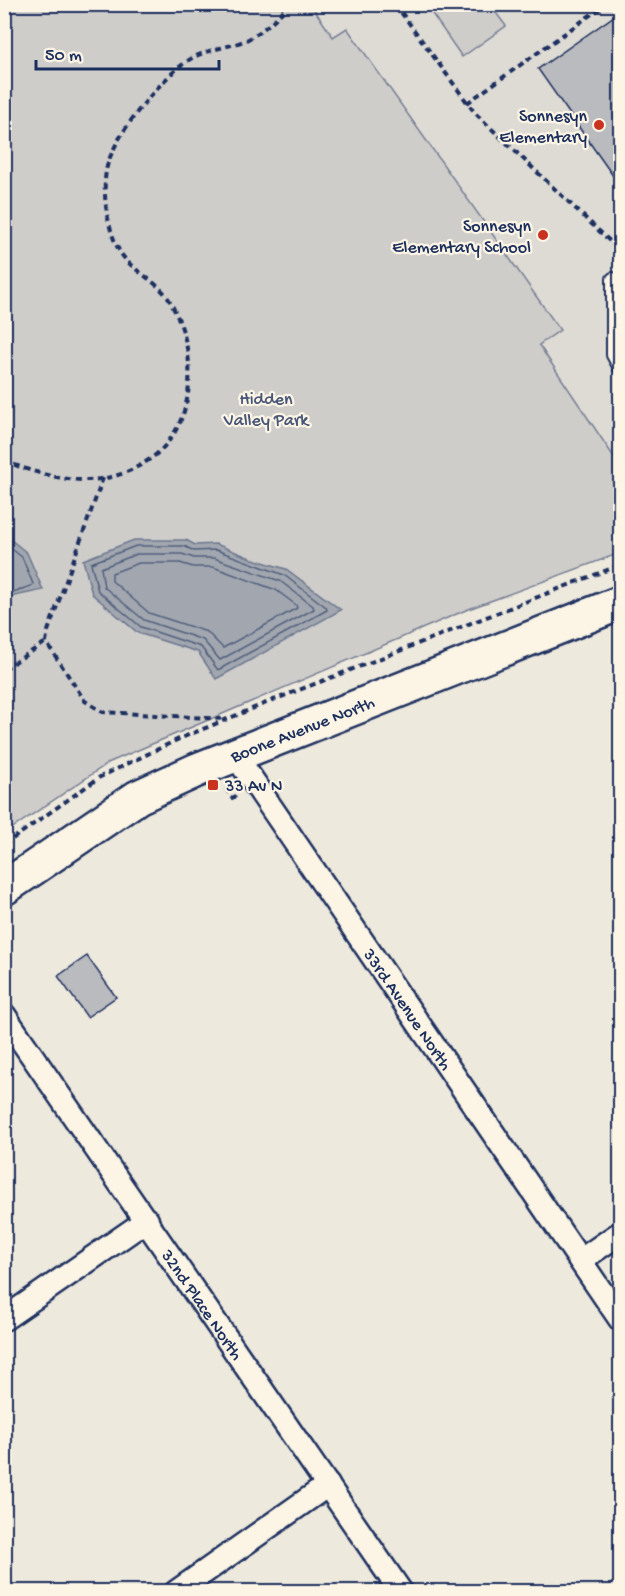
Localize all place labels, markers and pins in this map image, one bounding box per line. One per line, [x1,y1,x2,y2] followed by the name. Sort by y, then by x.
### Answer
[499,107,587,149] place label: Sonnesyn Elementary
[592,118,606,132] marker: Sonnesyn Elementary
[392,217,531,259] place label: Sonnesyn Elementary School
[536,228,550,242] marker: Sonnesyn Elementary School
[224,777,283,798] place label: 33 Av N
[206,778,220,792] marker: 33 Av N

